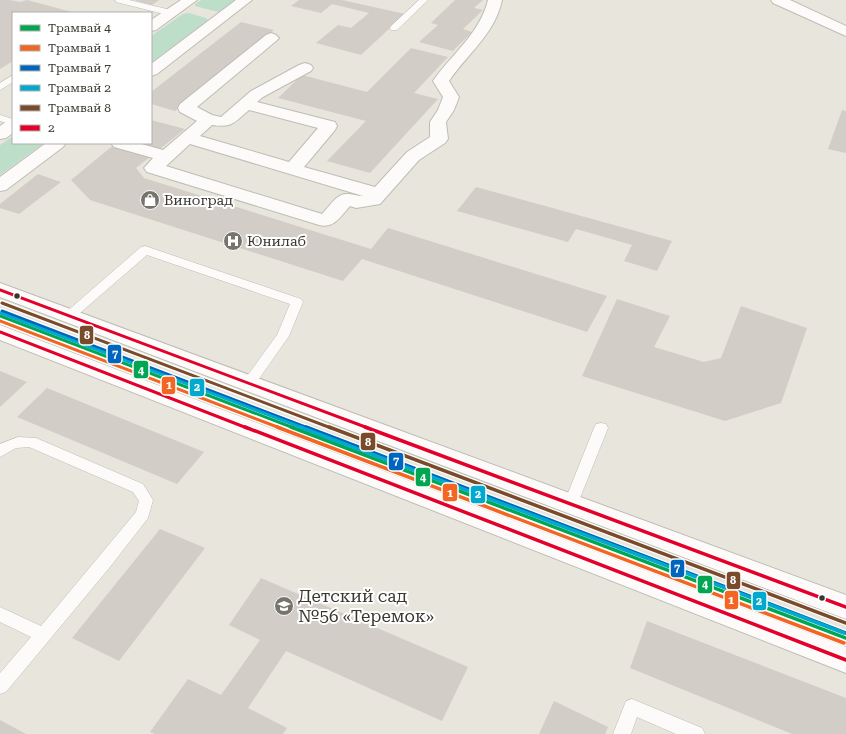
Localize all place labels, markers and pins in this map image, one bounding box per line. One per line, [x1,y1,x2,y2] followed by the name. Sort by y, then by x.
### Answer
[139,189,161,211] shop icon: Виноград
[164,192,233,208] place label: Виноград
[222,230,244,252] hospital icon: Юнилаб
[247,233,306,249] place label: Юнилаб
[12,291,22,301] unlabelled marker
[298,586,434,626] place label: Детский сад №56 «Теремок»
[817,593,827,603] unlabelled marker
[273,595,295,617] school or university icon: Детский сад №56 «Теремок»

